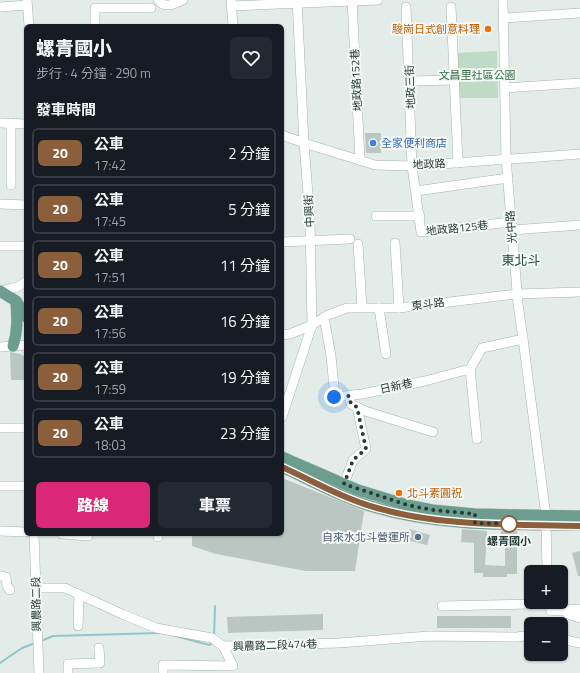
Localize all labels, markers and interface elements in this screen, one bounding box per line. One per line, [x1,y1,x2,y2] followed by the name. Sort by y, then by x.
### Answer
[392,21,480,37] place label: 駿崗日式創意料理
[483,24,493,34] marker: 駿崗日式創意料理
[36,33,112,62] text: 螺青國小
[230,37,272,79] button: heart
[346,48,366,112] street label: 地政路152巷
[36,63,151,83] text: 步行 · 4 分鐘 · 290 m
[401,65,419,109] street label: 地政三街
[439,67,516,83] park label: 文昌里社區公園
[36,98,96,121] text: 發車時間
[94,132,124,155] text: 公車
[381,135,447,151] place label: 全家便利商店
[368,138,378,148] marker: 全家便利商店
[52,142,68,163] text: 20
[228,142,270,165] text: 2 分鐘
[94,155,126,175] text: 17:42
[412,155,446,173] street label: 地政路
[94,188,124,211] text: 公車
[300,194,318,228] street label: 中興街
[52,198,68,219] text: 20
[228,198,270,221] text: 5 分鐘
[502,210,520,244] street label: 光中路
[94,211,126,231] text: 17:45
[425,217,489,239] street label: 地政路125巷
[94,244,124,267] text: 公車
[501,250,541,270] district label: 東北斗
[52,254,68,275] text: 20
[220,254,270,277] text: 11 分鐘
[94,267,126,287] text: 17:51
[411,294,445,314] street label: 東斗路
[94,300,124,323] text: 公車
[52,310,68,331] text: 20
[220,310,270,333] text: 16 分鐘
[94,323,126,343] text: 17:56
[94,356,124,379] text: 公車
[52,366,68,387] text: 20
[220,366,270,389] text: 19 分鐘
[378,375,414,397] street label: 日新巷
[94,379,126,399] text: 17:59
[324,387,344,407] your location
[94,412,124,435] text: 公車
[52,422,68,443] text: 20
[220,422,270,445] text: 23 分鐘
[94,435,126,455] text: 18:03
[36,482,150,528] button: 路線
[158,482,272,528] button: 車票
[407,485,462,501] place label: 北斗素圓祝
[394,488,404,498] marker: 北斗素圓祝
[500,515,518,533] marker: 螺青國小
[322,529,410,545] place label: 自來水北斗營運所
[413,532,423,542] marker: 自來水北斗營運所
[487,533,531,549] place label: 螺青國小
[524,565,568,661] map controls
[524,565,568,609] button: +
[28,576,44,632] street label: 興農路二段
[524,617,568,661] button: −
[233,636,317,654] street label: 興農路二段474巷

